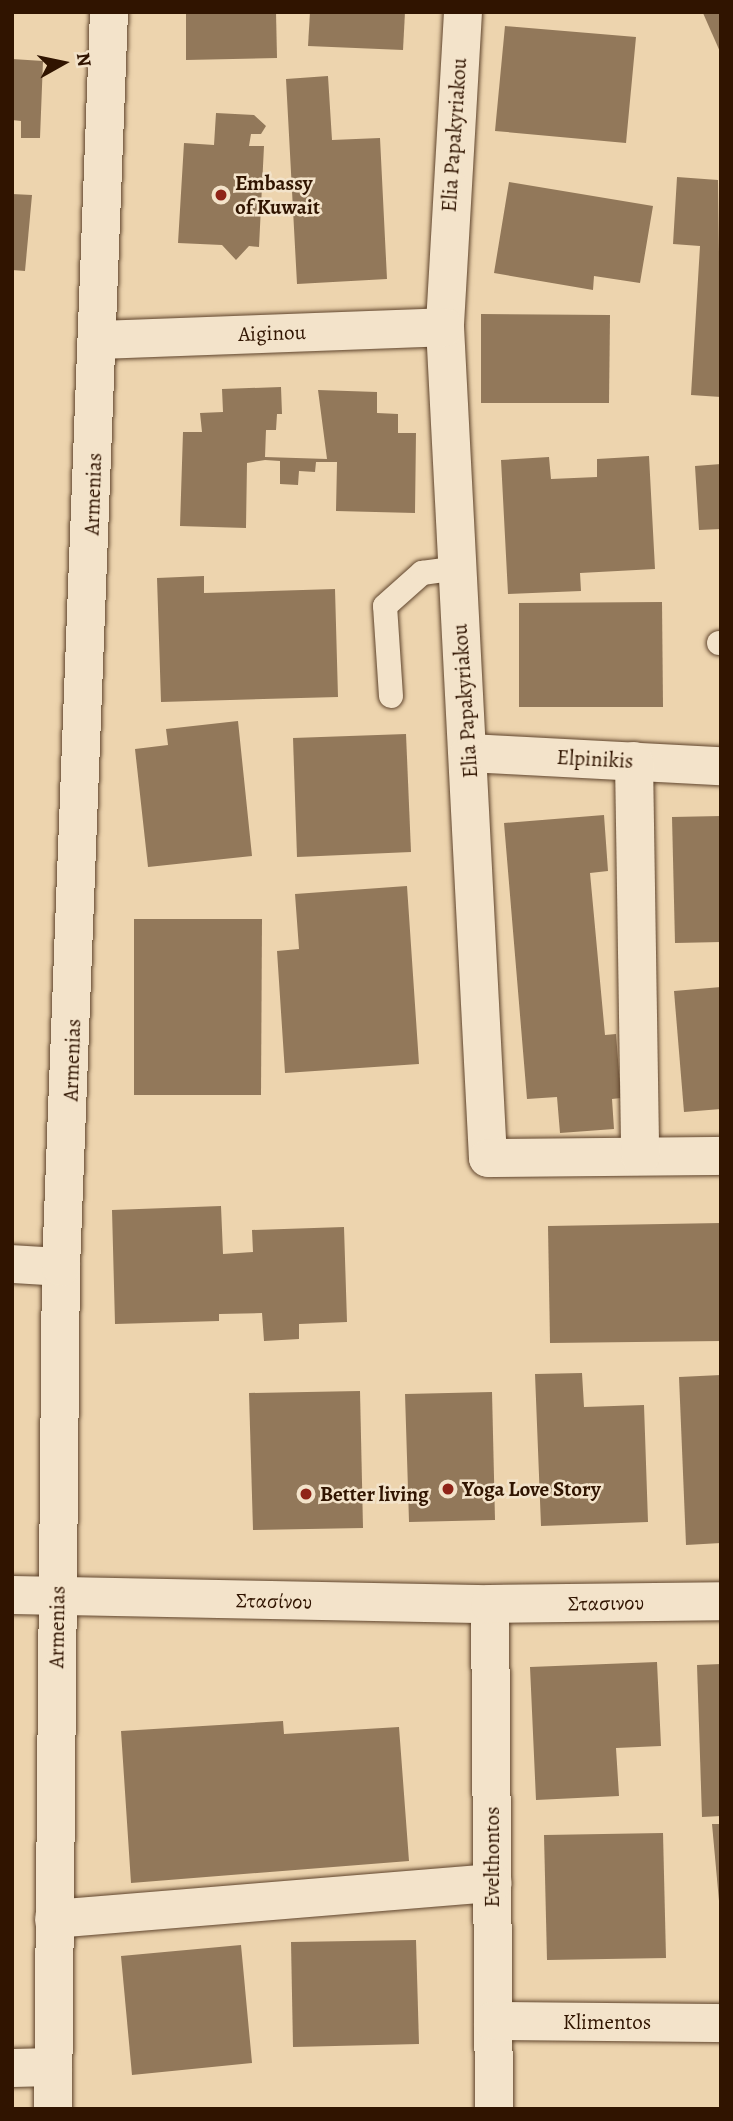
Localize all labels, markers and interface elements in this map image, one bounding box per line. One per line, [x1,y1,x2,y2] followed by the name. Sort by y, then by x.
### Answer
[28,28,98,98] north arrow
[70,51,98,69] text: N
[436,57,472,213] street label: Elia Papakyriakou
[235,170,320,220] place label: Embassy of Kuwait
[213,187,229,203] marker: Embassy of Kuwait
[238,319,306,347] street label: Aiginou
[79,452,107,536] street label: Armenias
[447,623,483,779] street label: Elia Papakyriakou
[556,744,634,774] street label: Elpinikis
[58,1018,86,1102] street label: Armenias
[462,1476,601,1502] place label: Yoga Love Story
[320,1481,429,1507] place label: Better living
[440,1481,456,1497] marker: Yoga Love Story
[298,1486,314,1502] marker: Better living
[44,1586,70,1668] street label: Armenias
[236,1588,312,1614] street label: Στασίνου
[568,1590,644,1616] street label: Στασινου
[479,1806,505,1908] street label: Evelthontos
[563,2009,651,2035] street label: Klimentos

